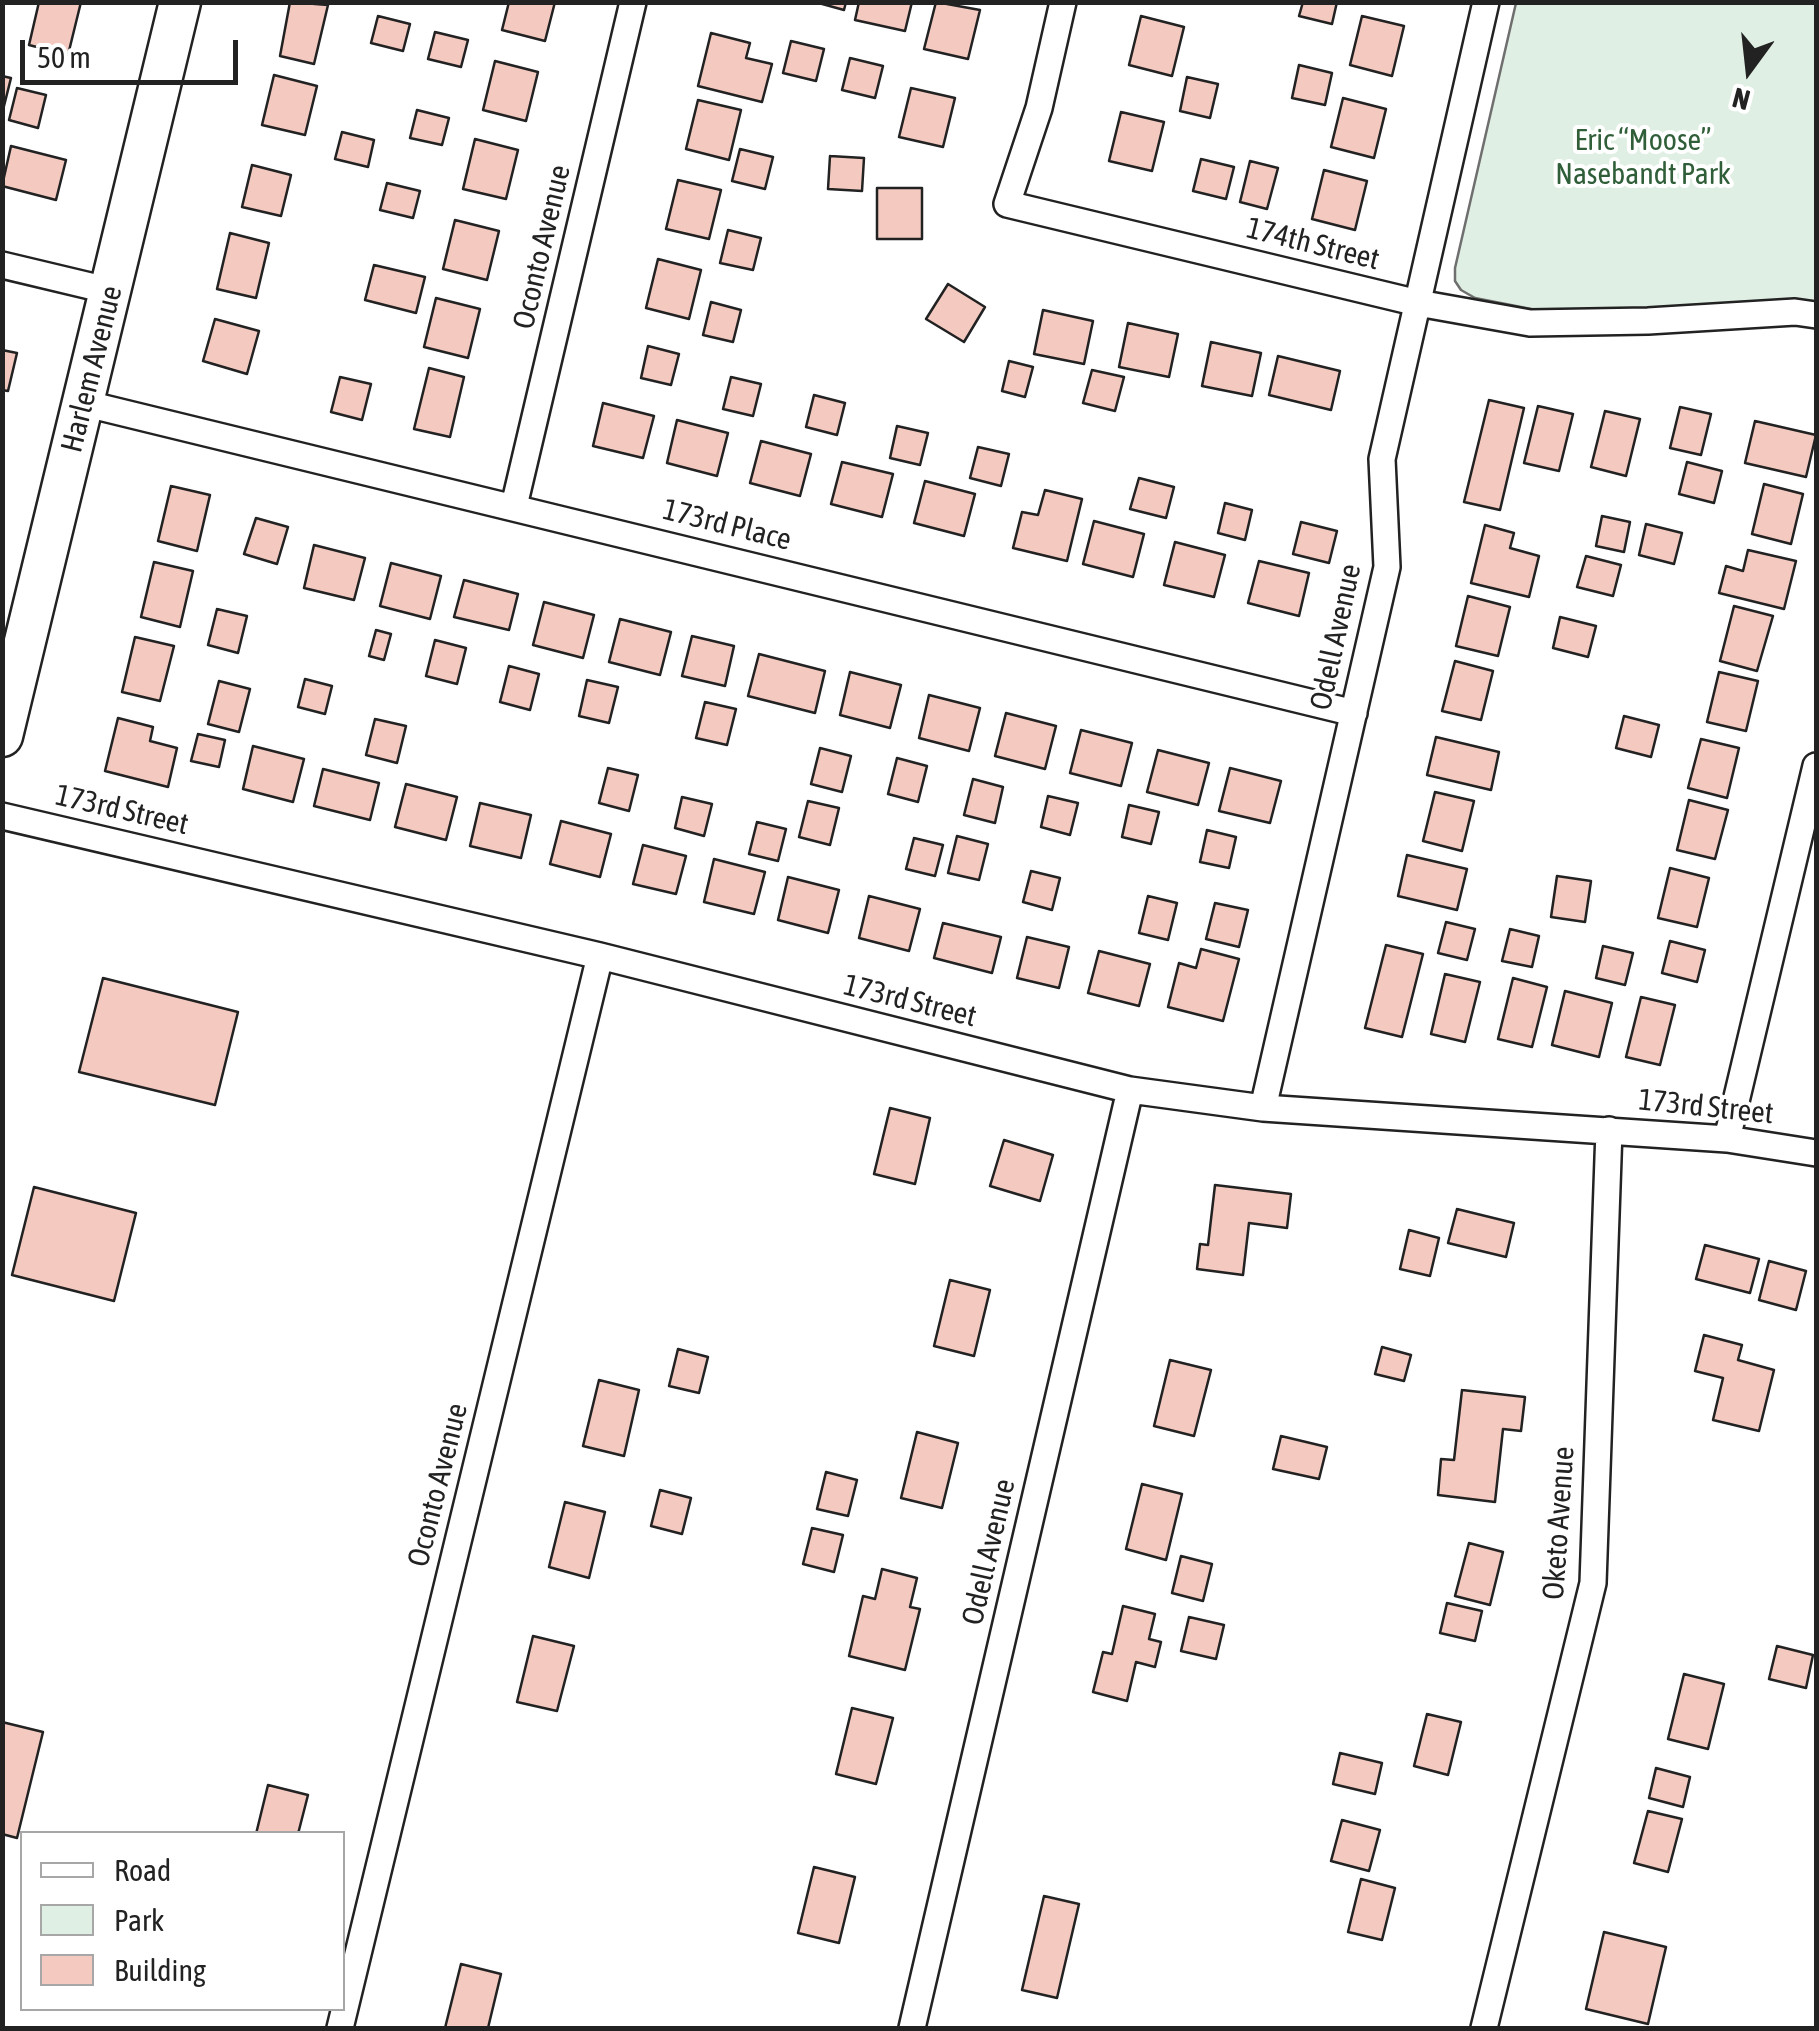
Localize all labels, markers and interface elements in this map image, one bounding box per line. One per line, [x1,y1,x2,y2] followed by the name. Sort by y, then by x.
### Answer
[25,20,242,82] scale bar
[1699,20,1799,120] north arrow
[37,40,91,74] text: 50 m
[1729,81,1753,117] text: N
[1555,123,1731,194] park label: Eric “Moose” Nasebandt Park
[506,162,578,332] street label: Oconto Avenue
[1243,210,1383,278] street label: 174th Street
[54,282,130,456] street label: Harlem Avenue
[659,492,795,558] street label: 173rd Place
[1303,561,1369,713] street label: Odell Avenue
[52,777,192,843] street label: 173rd Street
[840,967,980,1035] street label: 173rd Street
[1637,1082,1775,1132] street label: 173rd Street
[400,1400,476,1570] street label: Oconto Avenue
[1536,1445,1582,1601] street label: Oketo Avenue
[955,1476,1023,1628] street label: Odell Avenue
[20,1831,345,2011] legend
[114,1853,171,1887] text: Road
[114,1903,164,1937] text: Park
[114,1953,206,1987] text: Building

